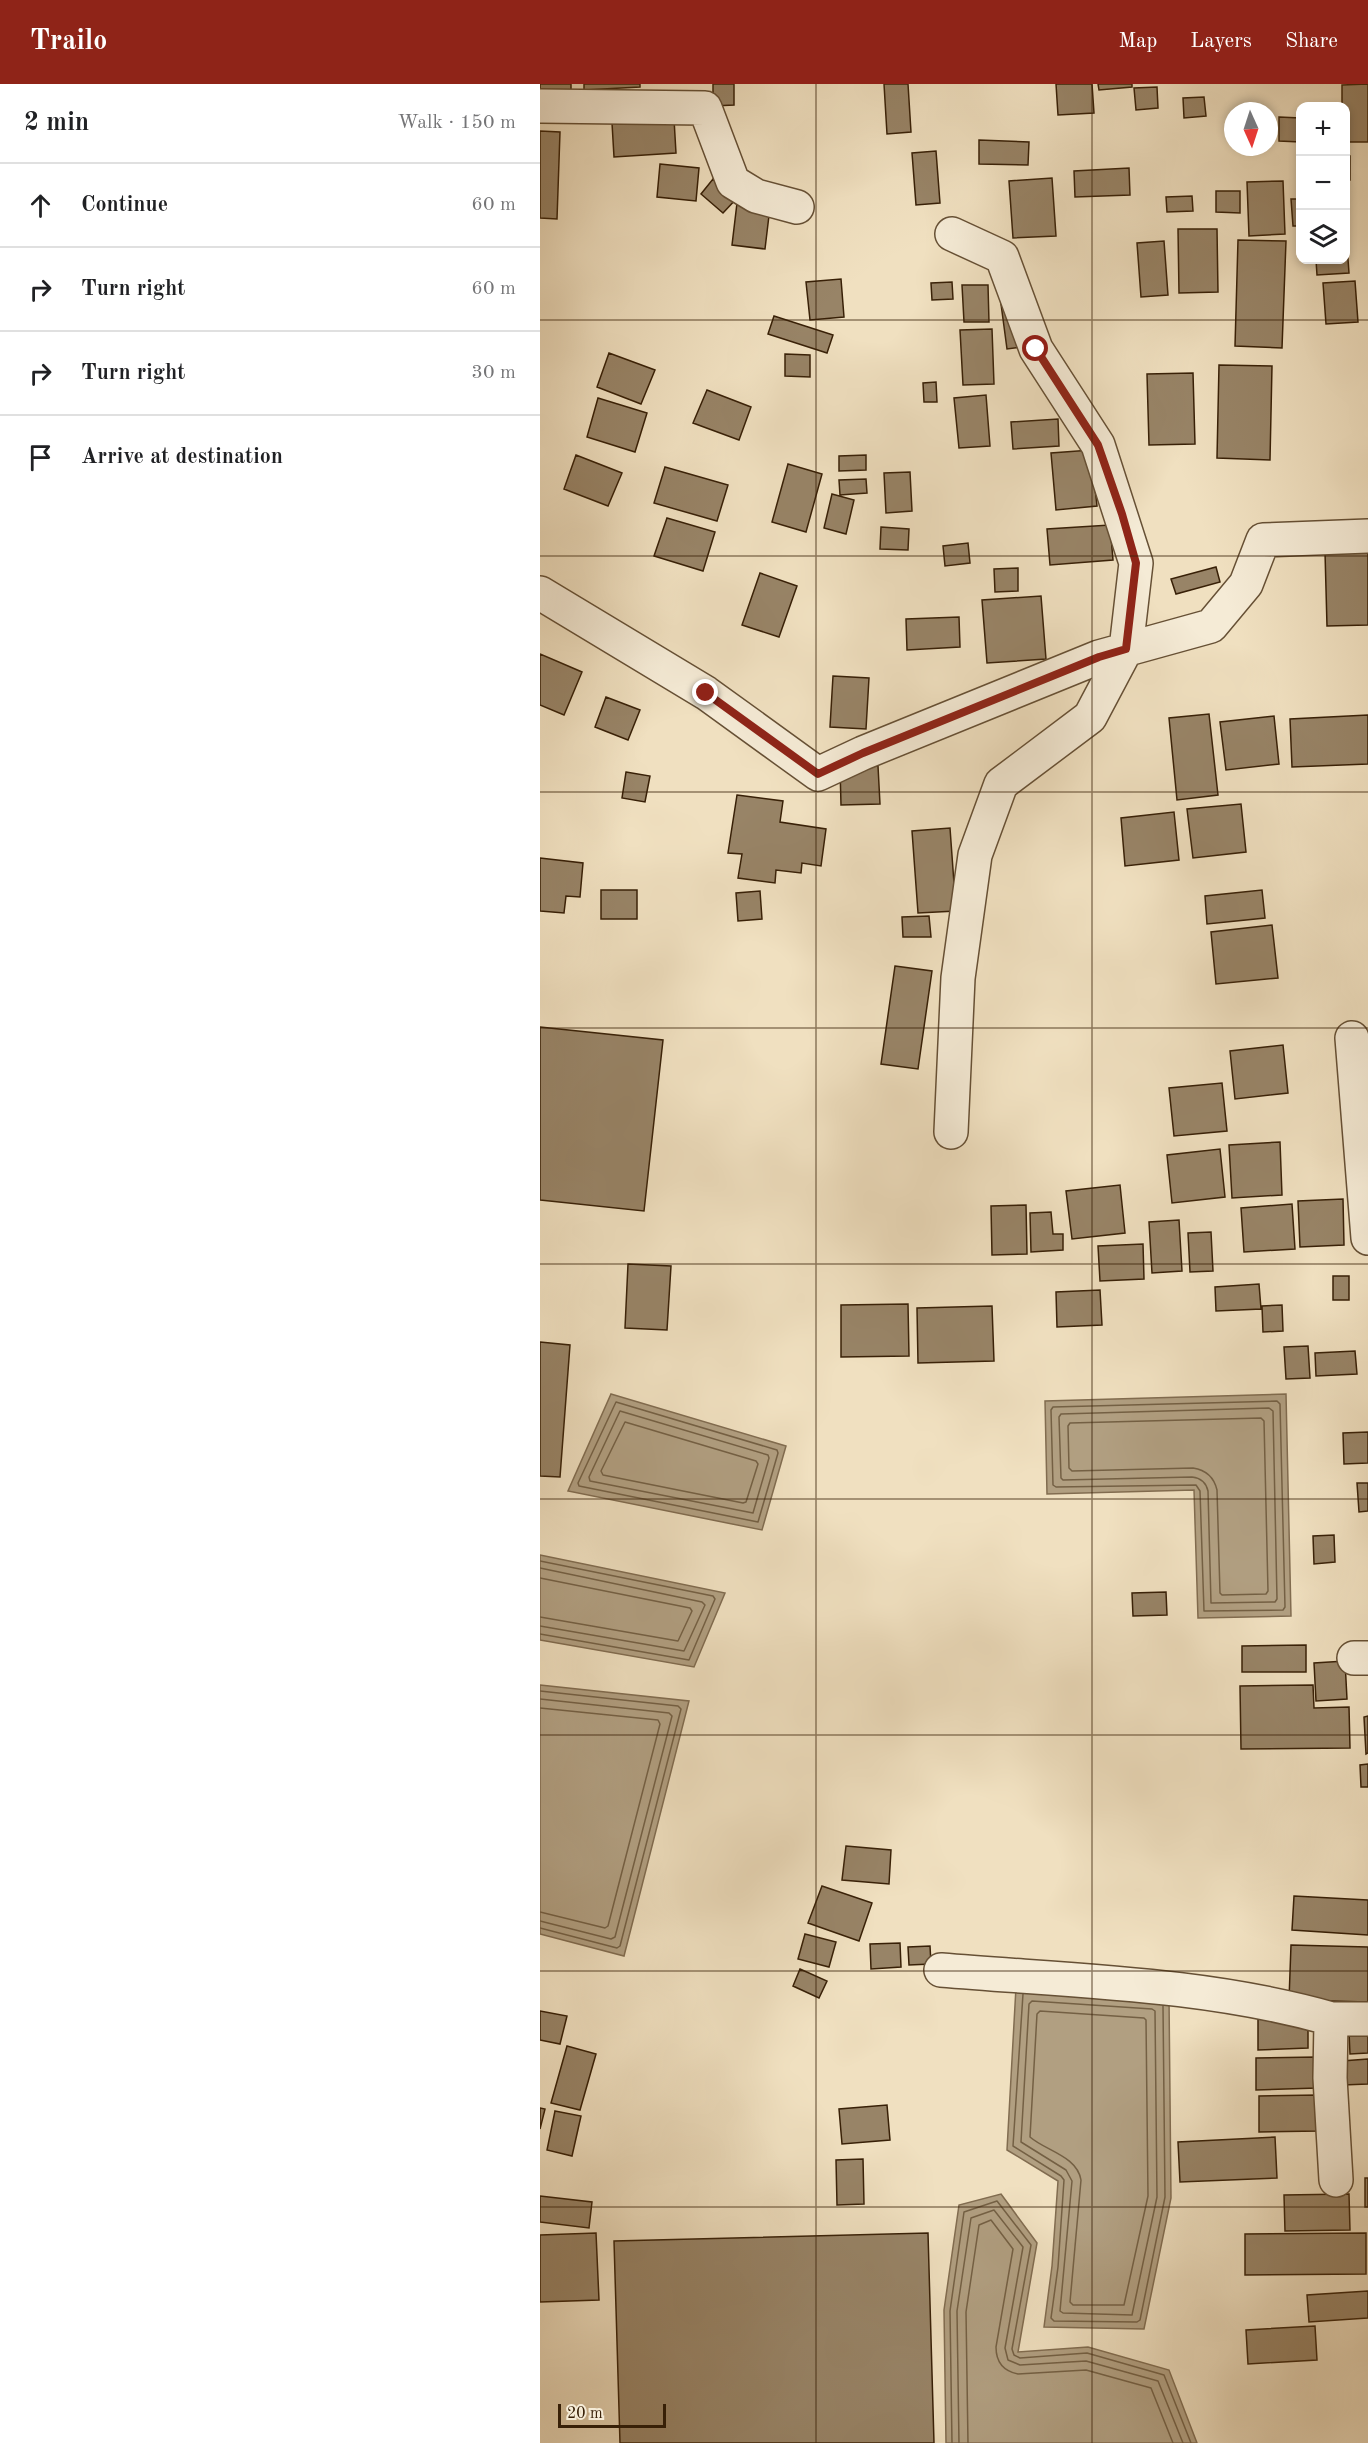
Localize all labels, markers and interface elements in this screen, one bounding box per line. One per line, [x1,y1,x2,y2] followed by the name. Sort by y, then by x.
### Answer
[30,28,107,56] text: Trailo
[1118,31,1157,52] text: Map
[1190,31,1252,52] text: Layers
[1285,31,1338,52] text: Share
[1224,102,1278,156] north arrow
[1296,102,1350,264] map controls
[1296,102,1350,156] button: +
[24,110,89,136] text: 2 min
[397,113,516,133] text: Walk · 150 m
[1296,156,1350,210] button: −
[24,189,57,222] icon: ahead
[81,194,168,216] text: Continue
[471,195,516,215] text: 60 m
[1296,210,1350,264] button: layers
[24,273,57,306] icon: right
[81,278,185,300] text: Turn right
[471,279,516,299] text: 60 m
[1022,335,1048,361] route start
[24,357,57,390] icon: right
[81,362,185,384] text: Turn right
[471,363,516,383] text: 30 m
[24,441,57,474] icon: arrive
[81,446,283,468] text: Arrive at destination
[692,679,718,705] route end
[558,2401,666,2428] scale bar
[567,2406,603,2422] text: 20 m

